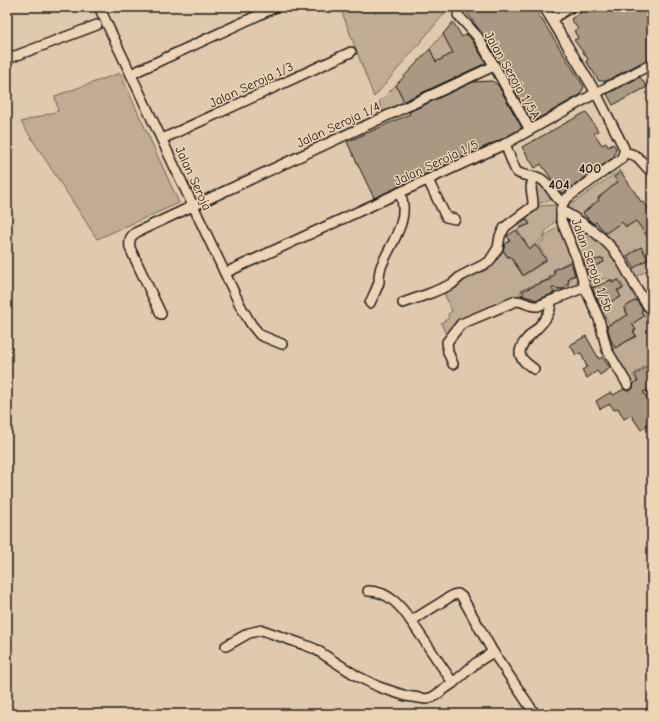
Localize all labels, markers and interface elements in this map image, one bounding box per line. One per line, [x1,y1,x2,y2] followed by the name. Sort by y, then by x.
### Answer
[481,29,544,122] street label: Jalan Seroja 1/5A
[207,58,295,110] street label: Jalan Seroja 1/3
[294,99,382,150] street label: Jalan Seroja 1/4
[392,136,481,189] street label: Jalan Seroja 1/5
[172,144,215,213] street label: Jalan Seroja
[579,160,601,177] district label: 400
[548,176,570,193] district label: 404
[569,217,616,314] street label: Jalan Seroja 1/5b

